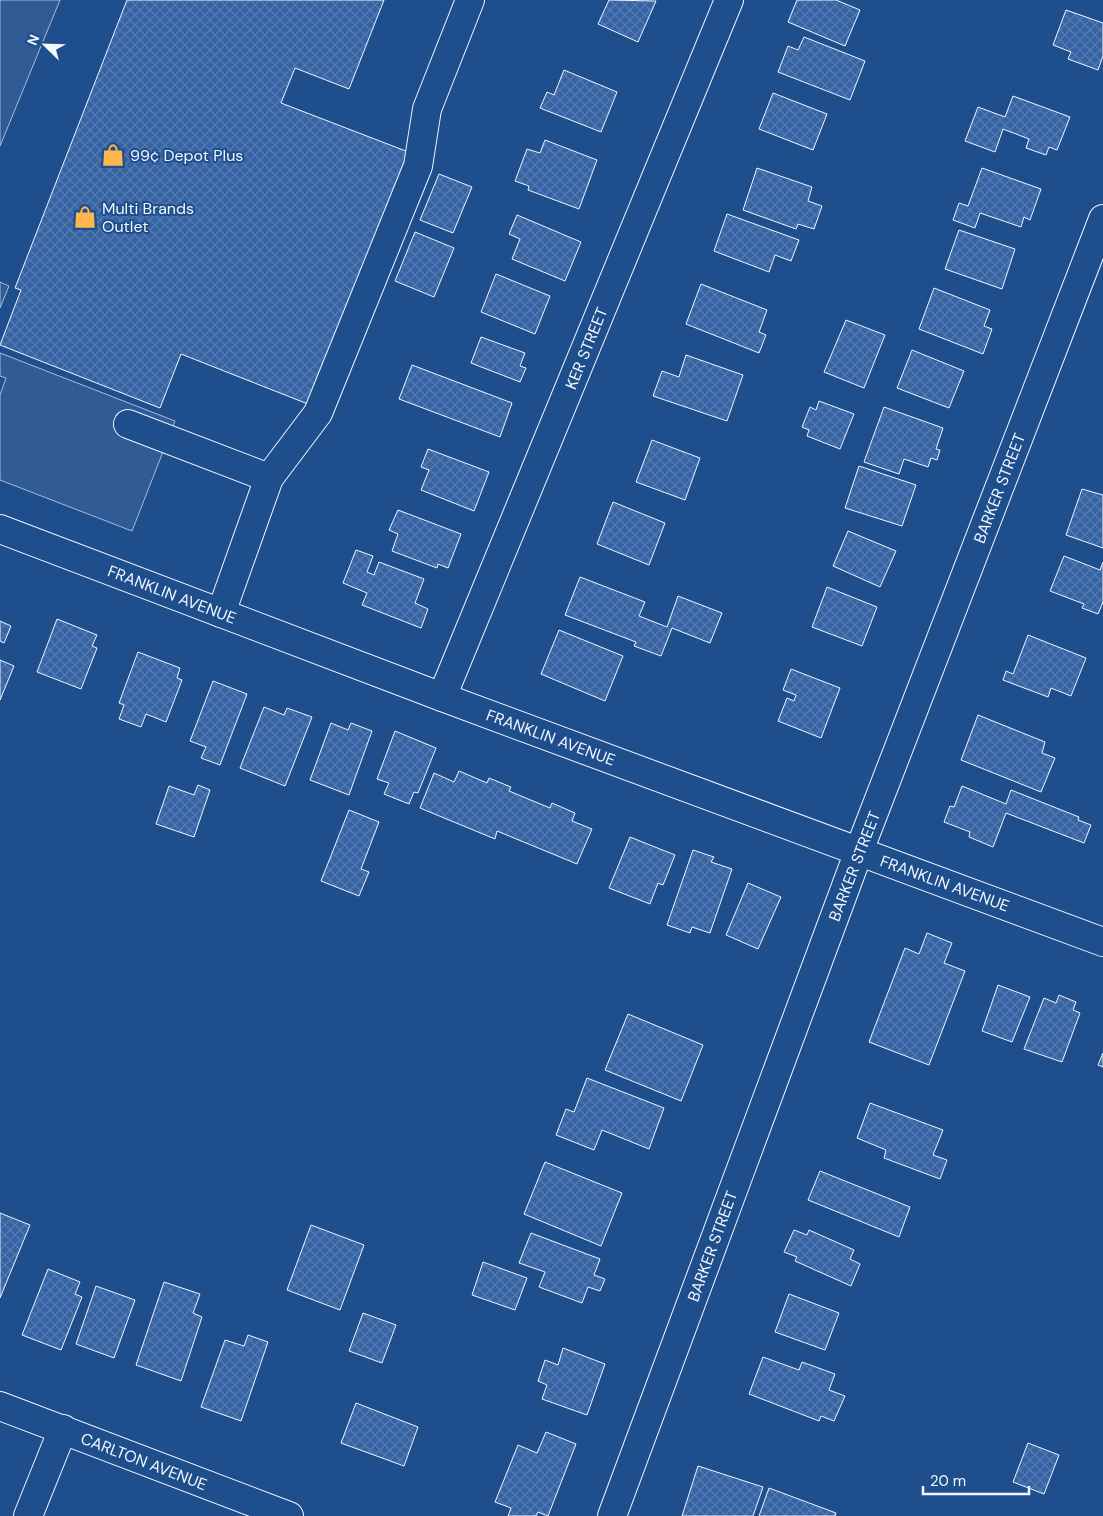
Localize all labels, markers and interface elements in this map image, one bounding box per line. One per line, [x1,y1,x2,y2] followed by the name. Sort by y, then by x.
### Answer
[20,20,70,70] north arrow
[23,32,43,48] text: N
[100,142,126,168] shop icon: 99¢ Depot Plus
[130,145,243,166] place label: 99¢ Depot Plus
[102,198,194,237] place label: Multi Brands Outlet
[72,204,98,230] shop icon: Multi Brands Outlet
[560,304,612,392] street label: KER STREET
[969,430,1030,546] street label: BARKER STREET
[105,560,239,629] street label: FRANKLIN AVENUE
[483,704,618,771] street label: FRANKLIN AVENUE
[824,808,885,924] street label: BARKER STREET
[877,850,1012,917] street label: FRANKLIN AVENUE
[683,1188,742,1304] street label: BARKER STREET
[78,1428,210,1495] street label: CARLTON AVENUE
[923,1464,1029,1496] scale bar
[930,1471,966,1491] text: 20 m

